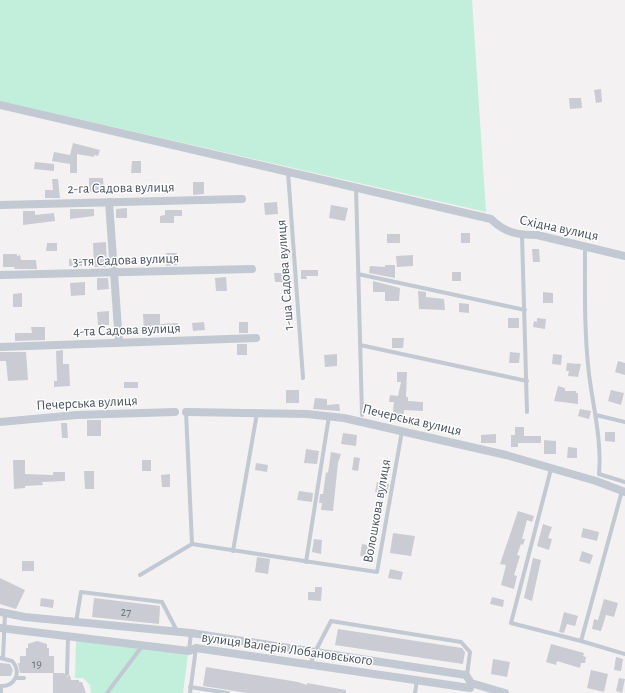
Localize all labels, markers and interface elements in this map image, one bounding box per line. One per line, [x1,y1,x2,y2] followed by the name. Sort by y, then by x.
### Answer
[67,179,175,197] street label: 2-га Садова вулиця
[518,211,600,245] street label: Східна вулиця
[273,219,297,331] street label: 1-ша Садова вулиця
[72,250,180,270] street label: 3-тя Садова вулиця
[73,320,181,340] street label: 4-та Садова вулиця
[36,392,138,414] street label: Печерська вулиця
[361,400,463,440] street label: Печерська вулиця
[360,458,394,564] street label: Волошкова вулиця
[121,605,131,619] house number: 27
[200,629,374,669] street label: вулиця Валерія Лобановського
[32,657,42,671] house number: 19

